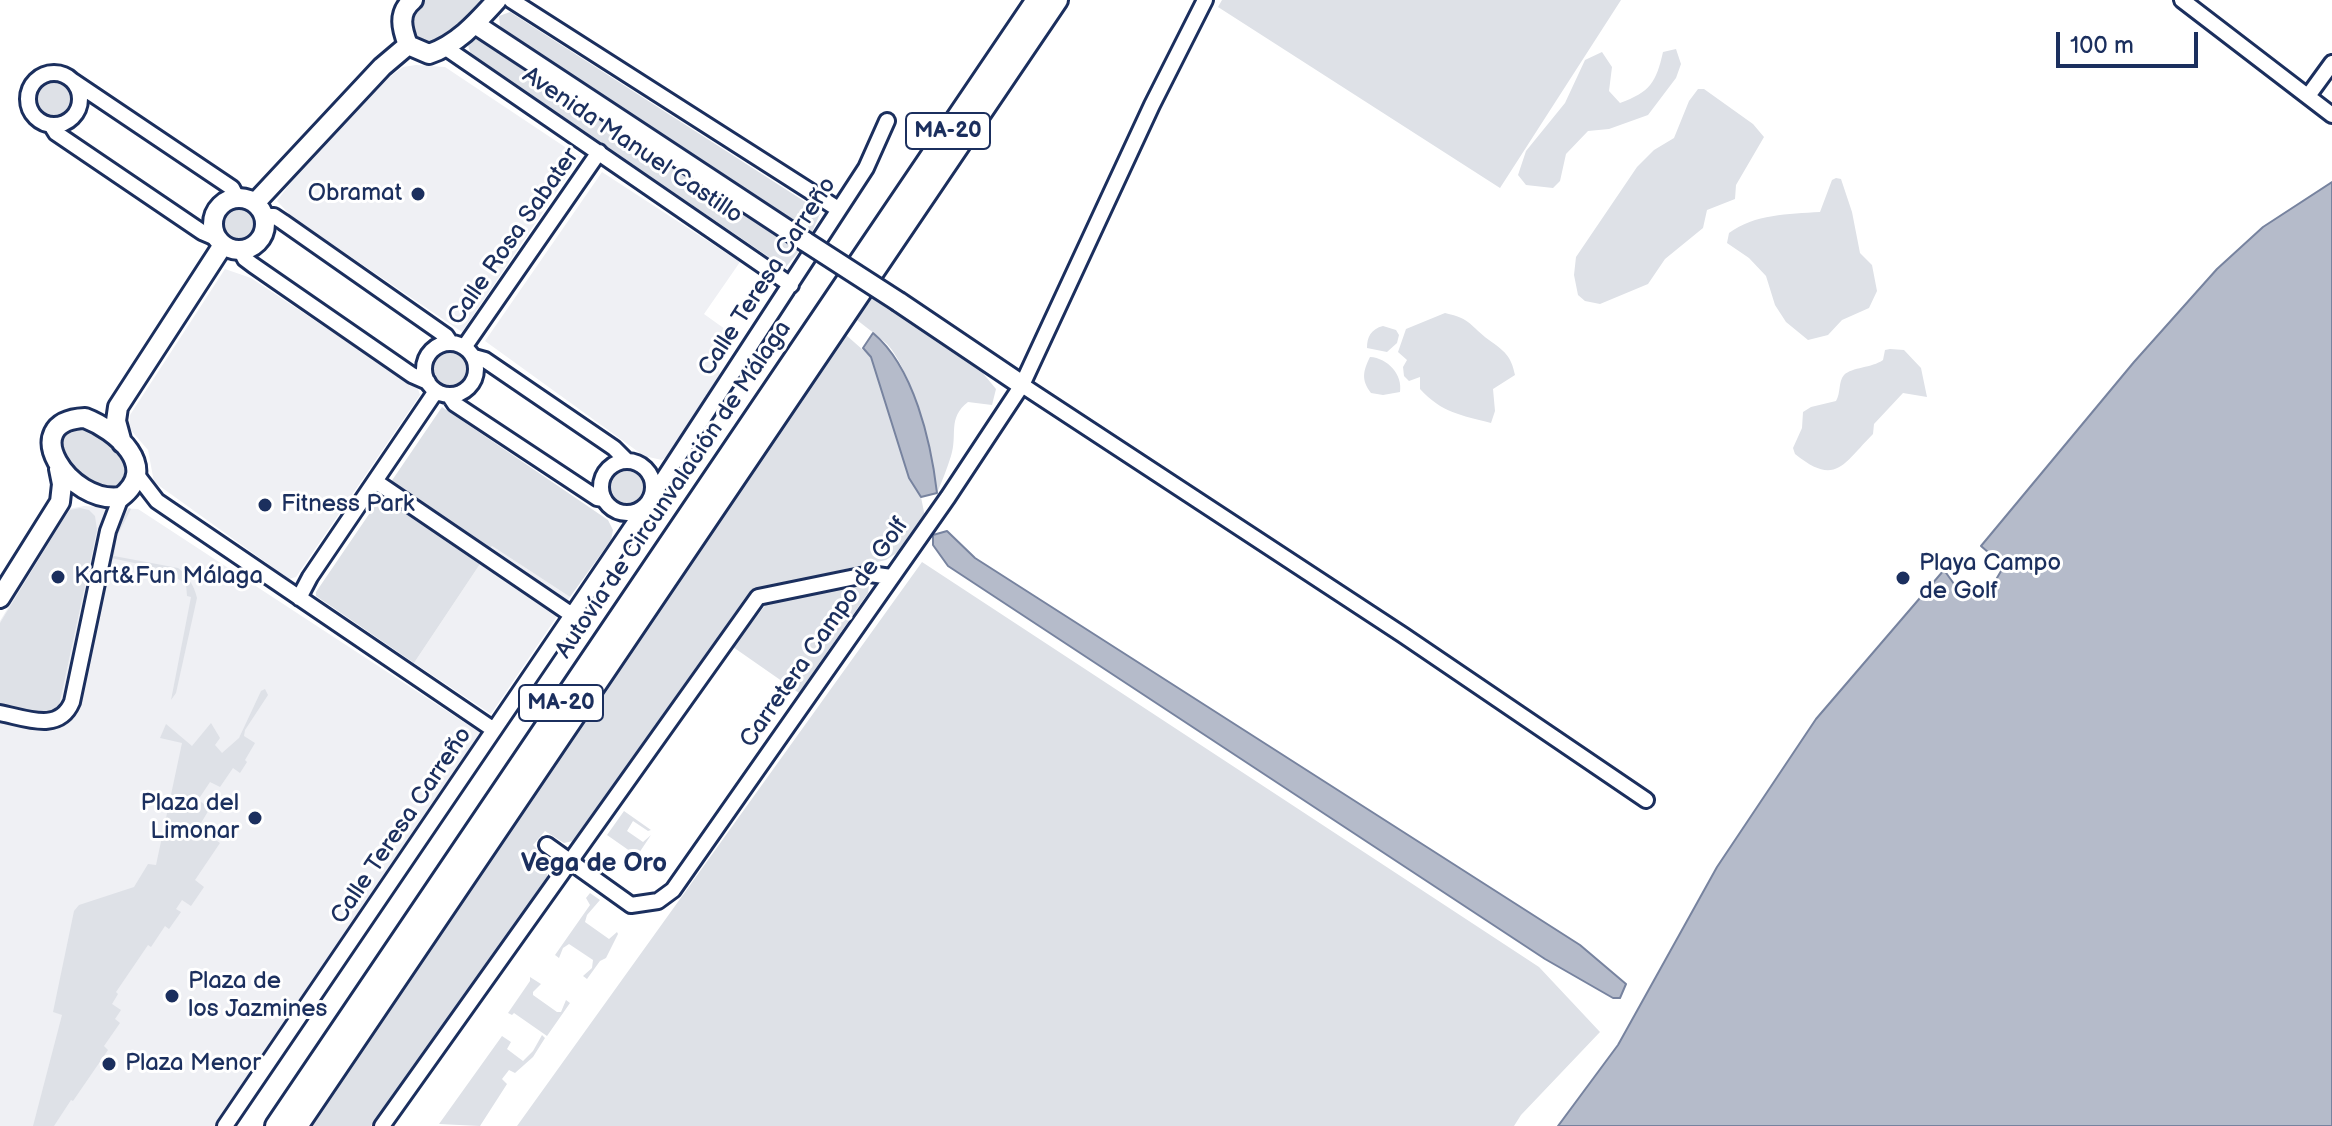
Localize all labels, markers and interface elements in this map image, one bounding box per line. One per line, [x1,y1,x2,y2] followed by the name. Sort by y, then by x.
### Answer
[2060,16,2202,66] scale bar
[2070,31,2134,60] text: 100 m
[516,62,748,230] street label: Avenida Manuel Castillo
[906,113,990,149] road number: MA-20
[442,143,586,331] street label: Calle Rosa Sabater
[693,172,843,382] street label: Calle Teresa Carreño
[308,180,402,208] place label: Obramat
[409,185,427,203] marker: Obramat
[550,316,798,664] street label: Autovía de Circunvalación de Málaga
[281,491,414,519] place label: Fitness Park
[256,496,274,514] marker: Fitness Park
[735,512,915,754] street label: Carretera Campo de Golf
[1919,550,2061,606] place label: Playa Campo de Golf
[74,563,263,591] place label: Kart&Fun Málaga
[49,568,67,586] marker: Kart&Fun Málaga
[1894,569,1912,587] marker: Playa Campo de Golf
[519,685,603,721] road number: MA-20
[325,722,479,930] street label: Calle Teresa Carreño
[141,790,239,846] place label: Plaza del Limonar
[246,809,264,827] marker: Plaza del Limonar
[521,848,667,880] district label: Vega de Oro
[188,968,327,1024] place label: Plaza de los Jazmines
[163,987,181,1005] marker: Plaza de los Jazmines
[125,1050,261,1078] place label: Plaza Menor
[100,1055,118,1073] marker: Plaza Menor

